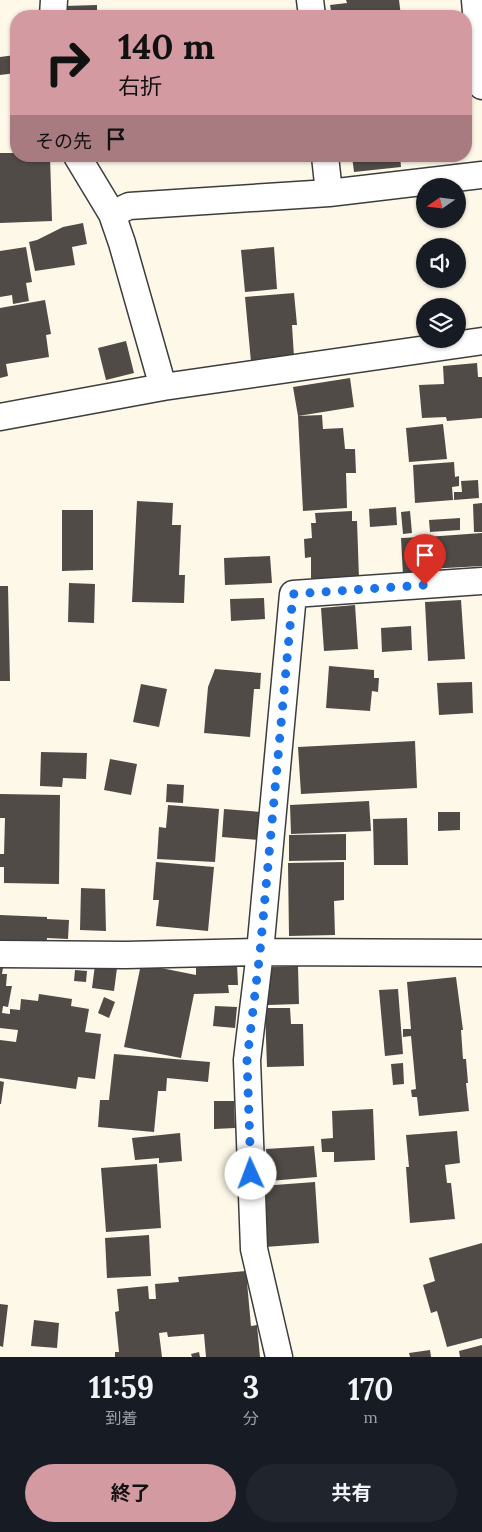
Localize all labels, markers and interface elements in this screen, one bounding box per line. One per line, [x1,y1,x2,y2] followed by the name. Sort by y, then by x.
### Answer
[118,24,215,69] text: 140 m
[35,30,100,95] icon: right
[118,72,162,100] text: 右折
[102,125,130,153] icon: arrive
[35,129,92,153] text: その先
[416,178,466,228] north arrow
[416,178,466,348] map controls
[416,238,466,288] button: sound
[416,298,466,348] button: layers
[404,534,446,585] pin
[411,541,439,569] icon: arrive
[224,1147,276,1199] position arrow
[89,1368,154,1406] text: 11:59
[243,1368,259,1406] text: 3
[348,1370,393,1408] text: 170
[364,1407,378,1427] text: m
[105,1408,137,1428] text: 到着
[243,1408,259,1428] text: 分
[25,1464,236,1522] button: 終了
[246,1464,457,1522] button: 共有

